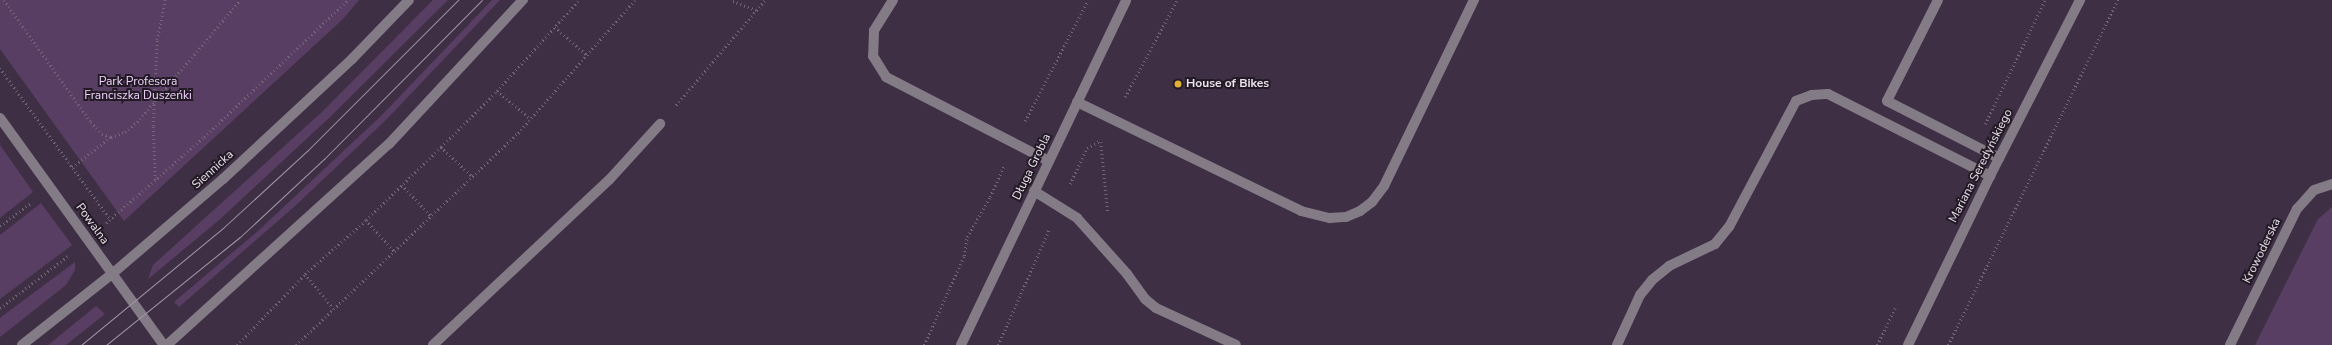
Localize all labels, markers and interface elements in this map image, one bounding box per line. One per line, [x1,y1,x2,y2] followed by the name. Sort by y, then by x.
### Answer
[84,75,192,103] park label: Park Profesora Franciszka Duszeńki
[1186,77,1269,91] place label: House of Bikes
[1173,79,1183,89] marker: House of Bikes
[1946,107,2016,225] street label: Mariana Seredyńskiego
[1010,131,1054,203] street label: Długa Grobla
[189,148,237,192] street label: Siennicka
[72,201,112,247] street label: Powalna
[2240,216,2284,286] street label: Krowoderska

